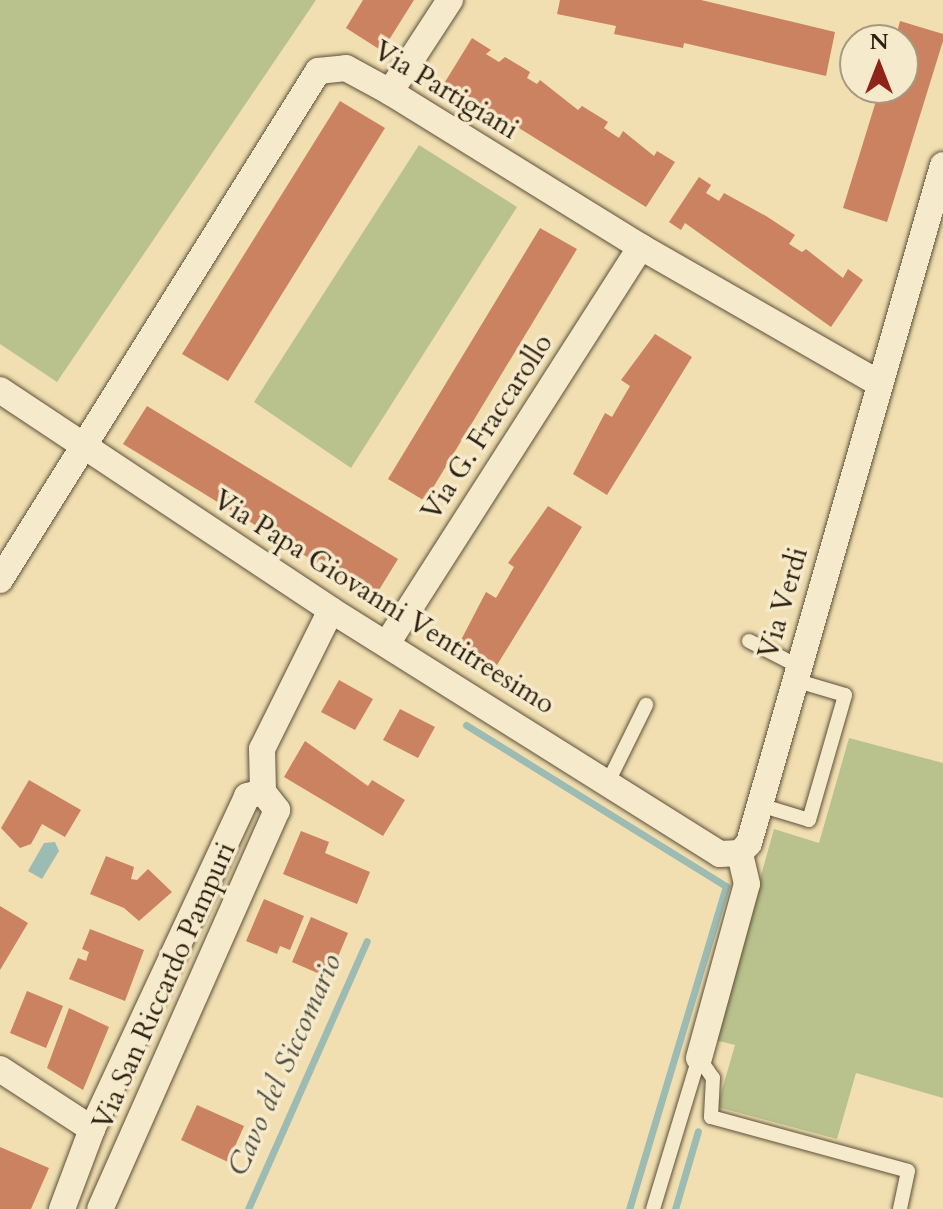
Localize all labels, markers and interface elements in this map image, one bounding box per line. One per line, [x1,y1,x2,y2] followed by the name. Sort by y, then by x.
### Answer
[839,24,919,104] north arrow
[869,27,889,57] text: N
[367,34,525,146] street label: Via Partigiani
[414,327,560,527] street label: Via G. Fraccarollo
[207,483,561,721] street label: Via Papa Giovanni Ventitreesimo
[751,543,815,663] street label: Via Verdi
[85,837,243,1135] street label: Via San Riccardo Pampuri
[220,949,350,1181] water label: Cavo del Siccomario

